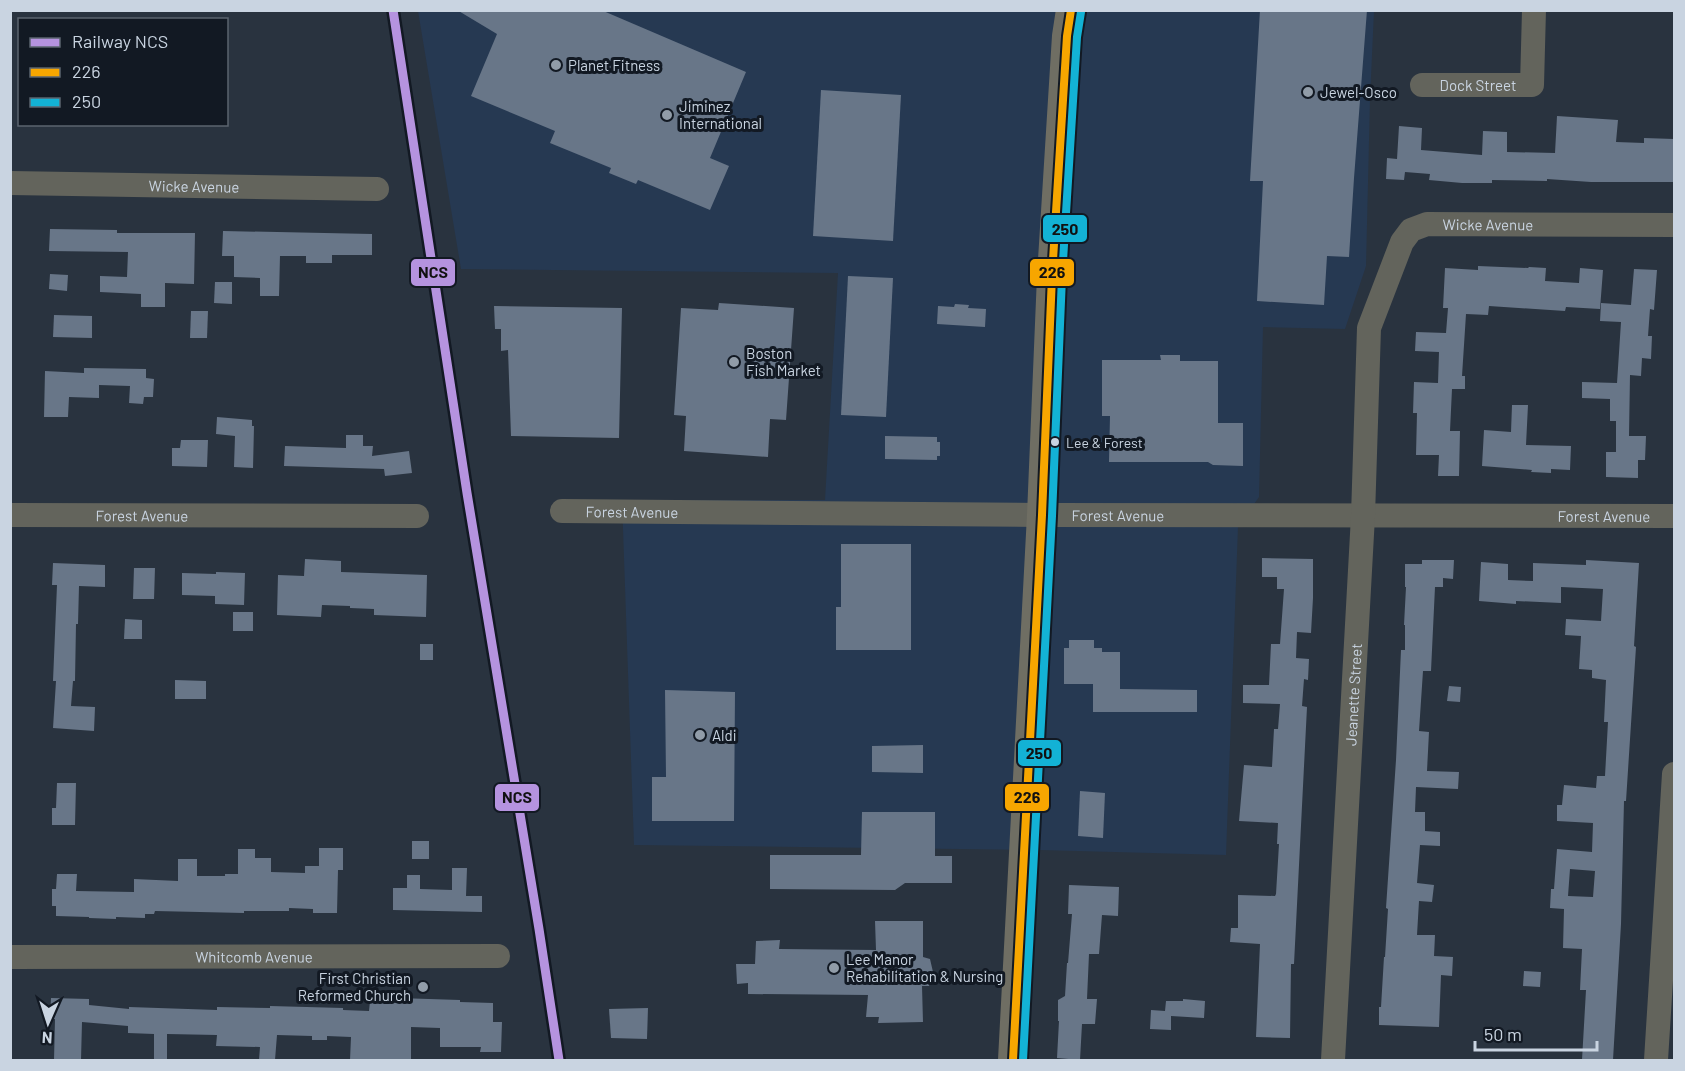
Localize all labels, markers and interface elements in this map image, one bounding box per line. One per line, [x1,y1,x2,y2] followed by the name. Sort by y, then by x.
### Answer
[18,18,228,126] legend
[72,30,168,52] text: Railway NCS
[568,56,660,74] place label: Planet Fitness
[549,58,563,72] marker: Planet Fitness
[72,60,101,82] text: 226
[1440,76,1516,94] street label: Dock Street
[1320,83,1397,101] place label: Jewel-Osco
[1301,85,1315,99] marker: Jewel-Osco
[72,90,101,112] text: 250
[679,97,762,132] place label: Jiminez International
[660,108,674,122] marker: Jiminez International
[148,176,239,196] street label: Wicke Avenue
[1042,214,1088,243] line badge: 250
[1442,215,1533,233] street label: Wicke Avenue
[1052,219,1078,238] text: 250
[410,258,456,287] line badge: NCS
[1029,258,1075,287] line badge: 226
[418,262,448,281] text: NCS
[1039,262,1066,281] text: 226
[746,344,821,379] place label: Boston Fish Market
[727,355,741,369] marker: Boston Fish Market
[1066,434,1143,451] place label: Lee & Forest
[1049,436,1061,448] marker: Lee & Forest
[586,502,678,521] street label: Forest Avenue
[96,506,188,524] street label: Forest Avenue
[1072,506,1164,524] street label: Forest Avenue
[1558,507,1650,525] street label: Forest Avenue
[1341,643,1365,746] street label: Jeanette Street
[712,726,737,744] place label: Aldi
[693,728,707,742] marker: Aldi
[1017,739,1062,767] line badge: 250
[1026,743,1052,762] text: 250
[494,783,540,812] line badge: NCS
[1004,783,1050,812] line badge: 226
[502,787,532,806] text: NCS
[1014,787,1041,806] text: 226
[195,947,313,966] street label: Whitcomb Avenue
[846,950,1003,985] place label: Lee Manor Rehabilitation & Nursing
[827,961,841,975] marker: Lee Manor Rehabilitation & Nursing
[298,969,411,1004] place label: First Christian Reformed Church
[416,980,430,994] marker: First Christian Reformed Church
[18,993,78,1053] north arrow
[1475,1014,1596,1052] scale bar
[1484,1023,1522,1045] text: 50 m
[41,1029,53,1048] text: N

